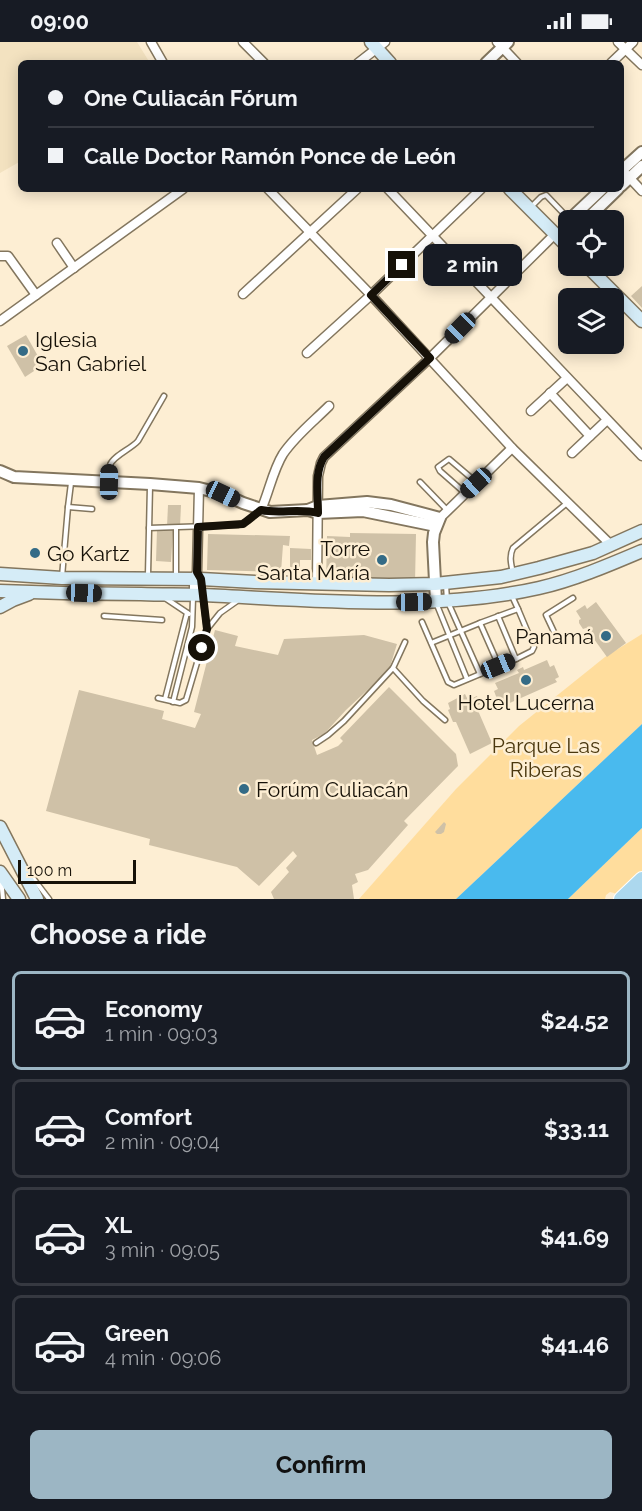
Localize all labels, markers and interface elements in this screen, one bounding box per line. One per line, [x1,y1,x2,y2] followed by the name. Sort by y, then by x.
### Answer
[30,8,89,34] text: 09:00
[84,85,298,111] text: One Culiacán Fórum
[84,143,456,169] text: Calle Doctor Ramón Ponce de León
[558,210,624,354] map controls
[558,210,624,276] button: locate
[423,244,522,286] callout: 2 min
[388,251,415,278] route end
[447,253,498,277] text: 2 min
[558,288,624,354] button: layers
[441,309,479,347] car
[35,327,147,376] place label: Iglesia San Gabriel
[16,344,30,358] marker: Iglesia San Gabriel
[100,464,118,500] car
[457,464,495,502] car
[203,478,243,510] car
[257,536,370,585] place label: Torre Santa María
[47,541,130,566] place label: Go Kartz
[28,546,42,560] marker: Go Kartz
[375,553,389,567] marker: Torre Santa María
[66,583,102,603] car
[396,593,432,611] car
[515,624,594,649] place label: Panamá
[599,629,613,643] marker: Panamá
[188,634,215,661] route start
[478,651,518,681] car
[519,673,533,687] marker: Hotel Lucerna
[458,690,594,715] place label: Hotel Lucerna
[492,733,600,782] park label: Parque Las Riberas
[256,777,409,802] place label: Forúm Culiacán
[237,782,251,796] marker: Forúm Culiacán
[18,857,136,884] scale bar
[27,861,72,880] text: 100 m
[30,919,206,950] text: Choose a ride
[33,994,87,1048] icon: car
[105,996,203,1022] text: Economy
[541,1008,609,1034] text: $24.52
[105,1022,218,1046] text: 1 min · 09:03
[33,1102,87,1156] icon: car
[105,1104,192,1130] text: Comfort
[544,1116,609,1142] text: $33.11
[105,1130,220,1154] text: 2 min · 09:04
[33,1210,87,1264] icon: car
[105,1212,132,1238] text: XL
[540,1224,609,1250] text: $41.69
[105,1238,220,1262] text: 3 min · 09:05
[33,1318,87,1372] icon: car
[105,1320,169,1346] text: Green
[541,1332,609,1358] text: $41.46
[105,1346,221,1370] text: 4 min · 09:06
[30,1430,612,1499] button: Confirm

